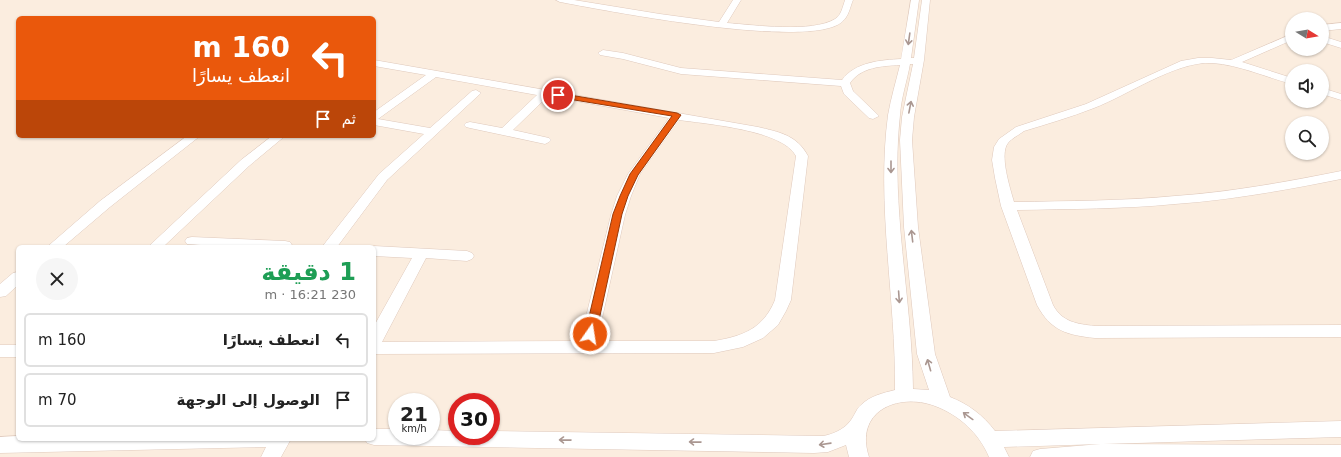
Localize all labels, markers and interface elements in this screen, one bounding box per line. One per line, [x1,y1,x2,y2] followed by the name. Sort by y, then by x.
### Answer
[1285,12,1329,56] north arrow
[1285,12,1329,160] map controls
[193,31,290,64] text: 160 m
[304,32,356,84] icon: left
[905,32,913,45] one-way arrow
[1285,64,1329,108] button: sound
[192,65,290,86] text: انعطف يسارًا
[541,78,575,112] pin
[547,84,569,106] icon: arrive
[906,101,914,114] one-way arrow
[312,108,334,130] icon: arrive
[342,110,356,128] text: ثم
[1285,116,1329,160] button: search
[887,160,895,173] one-way arrow
[908,230,916,243] one-way arrow
[36,258,78,300] button: close
[261,258,356,286] text: 1 دقيقة
[265,287,356,302] text: 230 m · 16:21
[895,290,902,303] one-way arrow
[569,313,611,355] position arrow
[332,329,354,351] icon: left
[38,331,86,349] text: 160 m
[223,331,320,349] text: انعطف يسارًا
[925,359,932,372] one-way arrow
[332,389,354,411] icon: arrive
[38,391,77,409] text: 70 m
[177,391,320,409] text: الوصول إلى الوجهة
[448,393,500,445] speed limit sign: 30
[400,402,428,426] text: 21
[963,412,974,420] one-way arrow
[401,423,427,434] text: km/h
[559,436,572,444] one-way arrow
[689,439,702,446] one-way arrow
[819,440,832,448] one-way arrow

